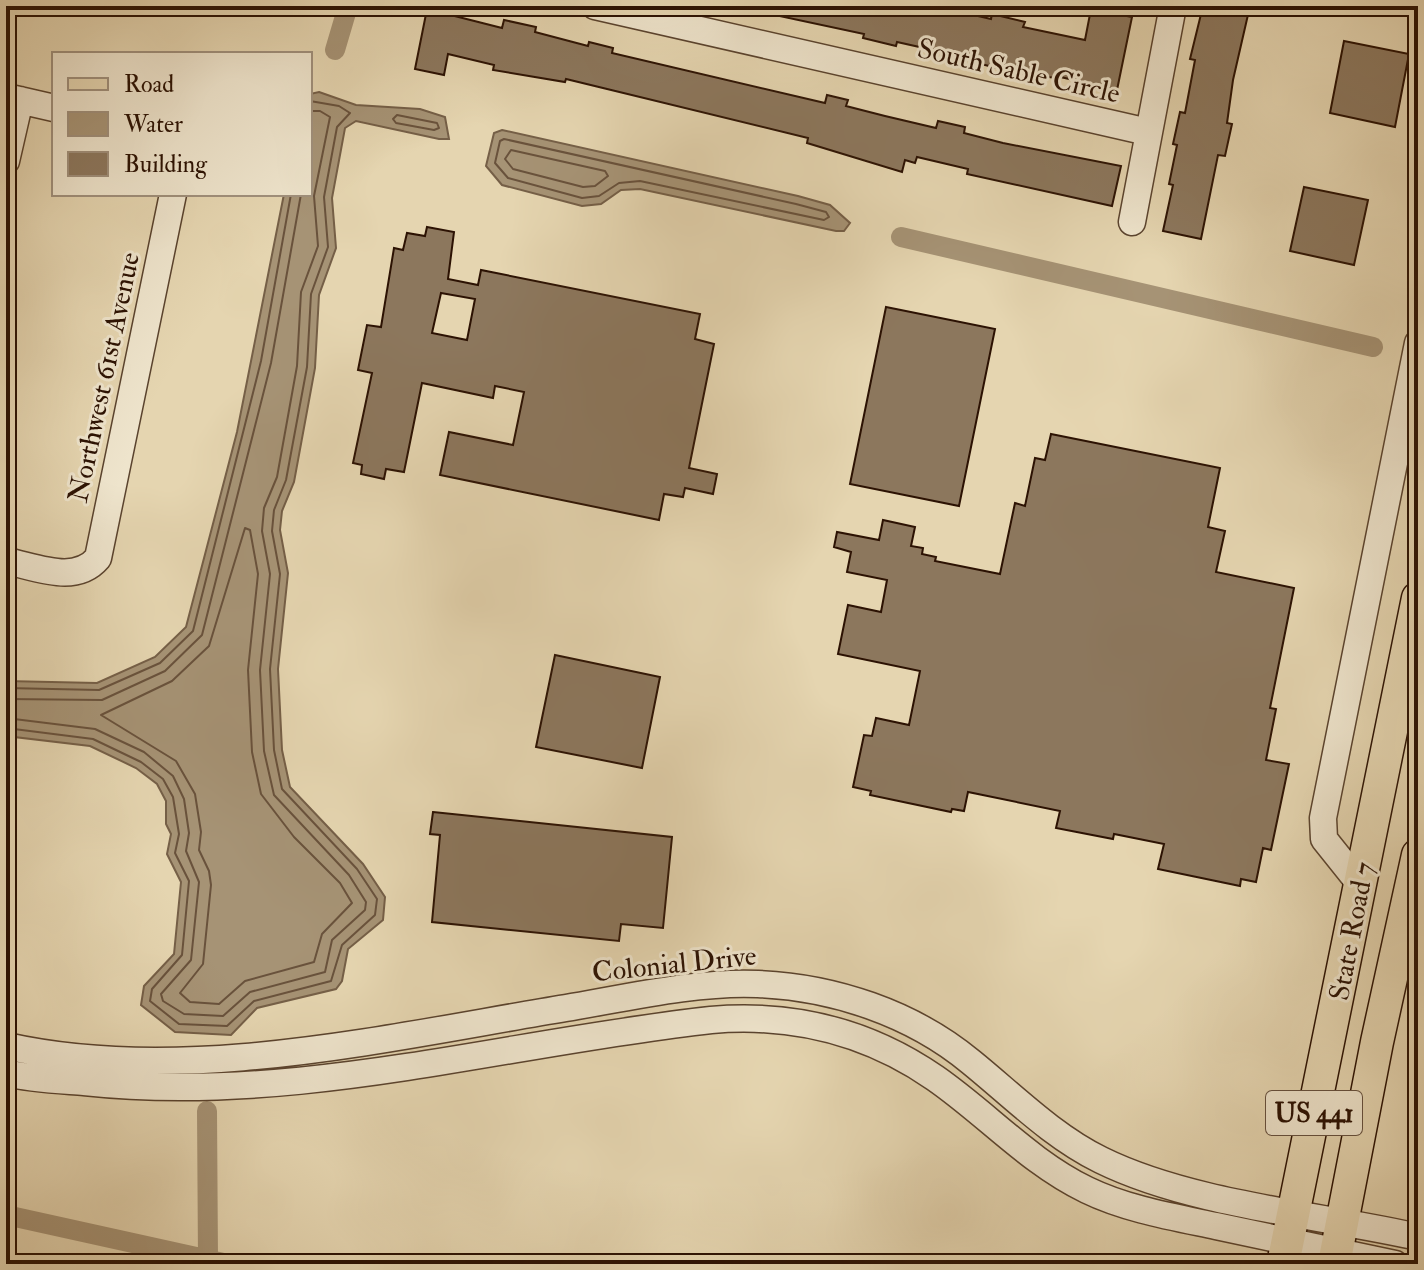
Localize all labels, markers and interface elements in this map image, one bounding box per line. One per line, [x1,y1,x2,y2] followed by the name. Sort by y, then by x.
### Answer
[914,31,1124,112] street label: South Sable Circle
[52,52,312,196] legend
[124,69,174,100] text: Road
[123,109,183,140] text: Water
[124,149,208,180] text: Building
[61,249,148,506] street label: Northwest 61st Avenue
[1322,859,1383,1003] street label: State Road 7
[590,938,758,991] street label: Colonial Drive
[1266,1091,1362,1135] road number: US 441

